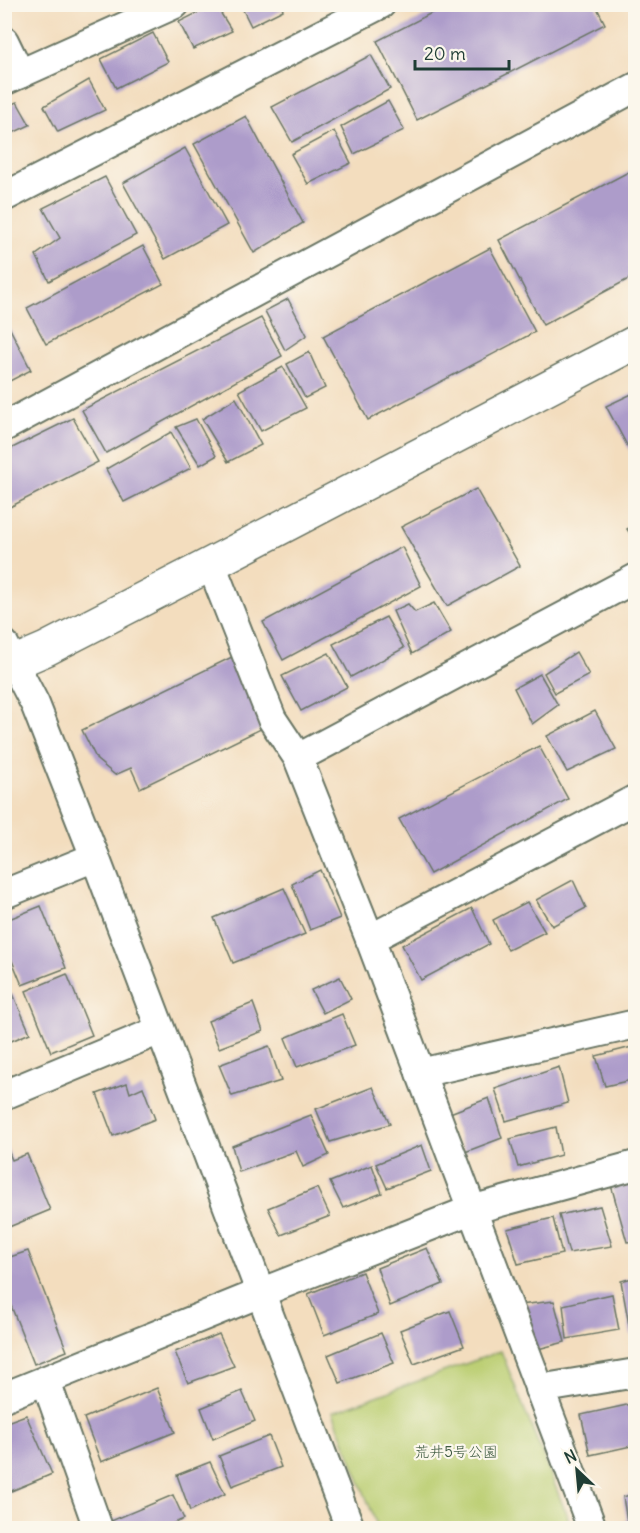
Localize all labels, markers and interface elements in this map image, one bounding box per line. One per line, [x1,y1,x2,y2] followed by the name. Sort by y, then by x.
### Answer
[415,33,510,71] scale bar
[424,42,466,65] text: 20 m
[547,1440,607,1500] north arrow
[414,1442,498,1461] park label: 荒井5号公園
[561,1445,580,1468] text: N

